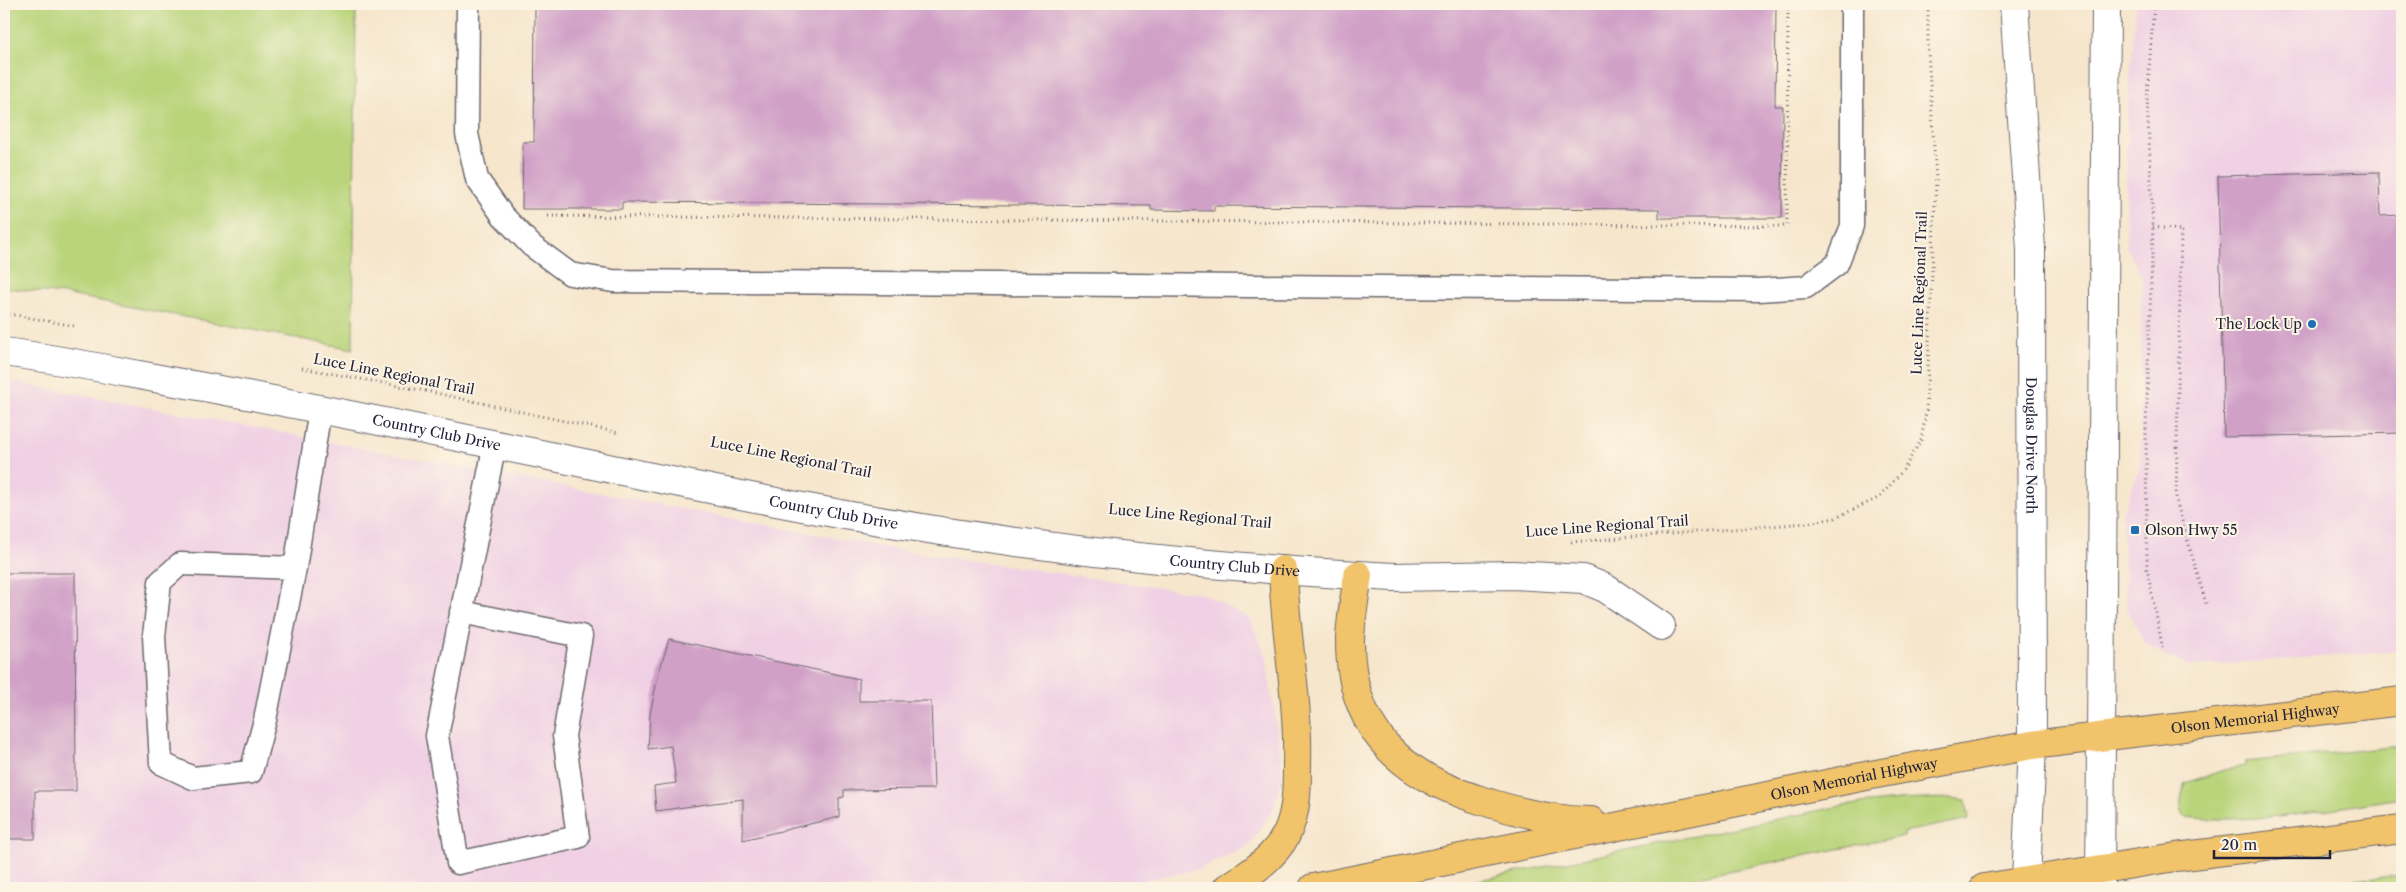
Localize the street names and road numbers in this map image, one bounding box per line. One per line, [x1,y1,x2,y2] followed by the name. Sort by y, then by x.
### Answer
[1907,211,1931,375] street label: Luce Line Regional Trail
[312,350,476,398] street label: Luce Line Regional Trail
[2022,377,2041,514] street label: Douglas Drive North
[371,411,503,455] street label: Country Club Drive
[709,433,873,481] street label: Luce Line Regional Trail
[767,492,900,533] street label: Country Club Drive
[1108,500,1272,532] street label: Luce Line Regional Trail
[1525,511,1689,541] street label: Luce Line Regional Trail
[1169,551,1301,580] street label: Country Club Drive
[2170,699,2341,737] street label: Olson Memorial Highway
[1769,754,1939,804] street label: Olson Memorial Highway

